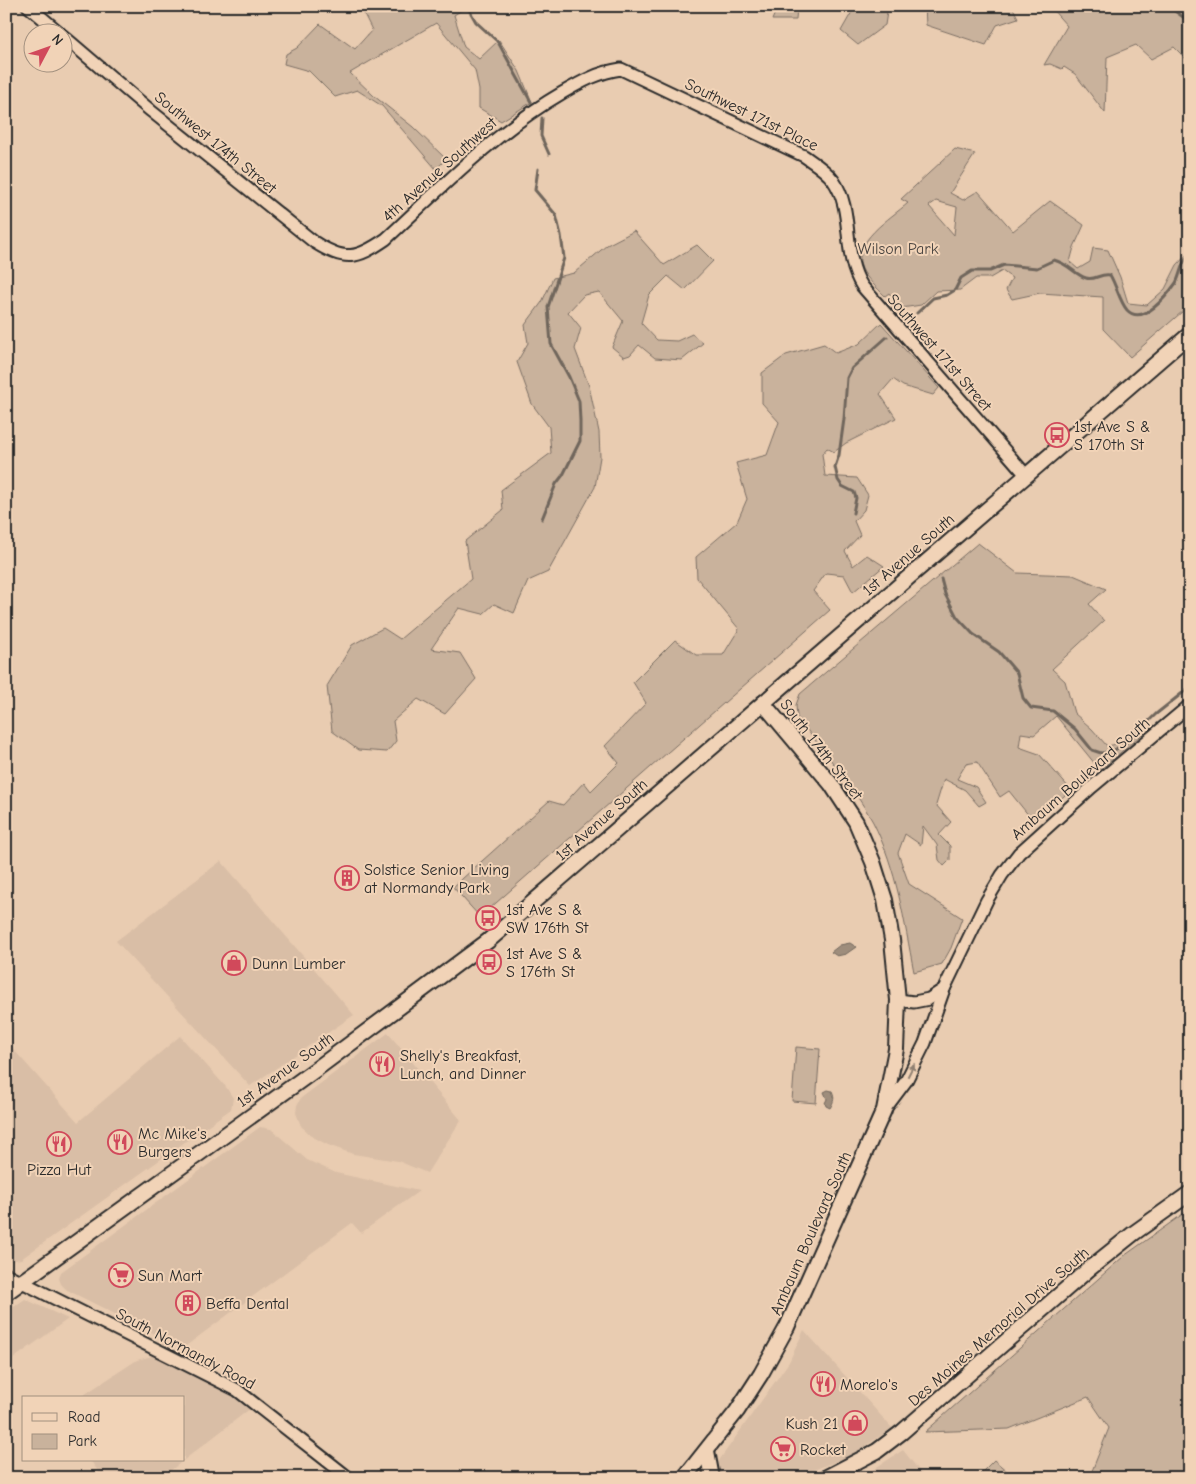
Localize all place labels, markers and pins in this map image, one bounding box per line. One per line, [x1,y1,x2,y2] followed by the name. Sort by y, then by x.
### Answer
[1074,418,1150,454] place label: 1st Ave S & S 170th St
[1044,422,1070,448] bus stop icon: 1st Ave S & S 170th St
[364,861,510,897] place label: Solstice Senior Living at Normandy Park
[334,865,360,891] building icon: Solstice Senior Living at Normandy Park
[506,901,589,937] place label: 1st Ave S & SW 176th St
[475,905,501,931] bus stop icon: 1st Ave S & SW 176th St
[506,945,582,981] place label: 1st Ave S & S 176th St
[476,949,502,975] bus stop icon: 1st Ave S & S 176th St
[221,950,247,976] shop icon: Dunn Lumber
[252,955,346,973] place label: Dunn Lumber
[400,1047,526,1083] place label: Shelly's Breakfast, Lunch, and Dinner
[369,1051,395,1077] restaurant icon: Shelly's Breakfast, Lunch, and Dinner
[138,1125,207,1161] place label: Mc Mike's Burgers
[107,1129,133,1155] restaurant icon: Mc Mike's Burgers
[46,1131,72,1157] restaurant icon: Pizza Hut
[27,1161,91,1179] place label: Pizza Hut
[108,1262,134,1288] supermarket icon: Sun Mart
[138,1267,202,1285] place label: Sun Mart
[175,1290,201,1316] building icon: Beffa Dental
[206,1295,289,1313] place label: Beffa Dental
[810,1371,836,1397] restaurant icon: Morelo's
[840,1376,898,1394] place label: Morelo's
[842,1410,868,1436] shop icon: Kush 21
[786,1415,838,1433] place label: Kush 21
[770,1436,796,1462] supermarket icon: Rocket
[800,1441,846,1459] place label: Rocket

